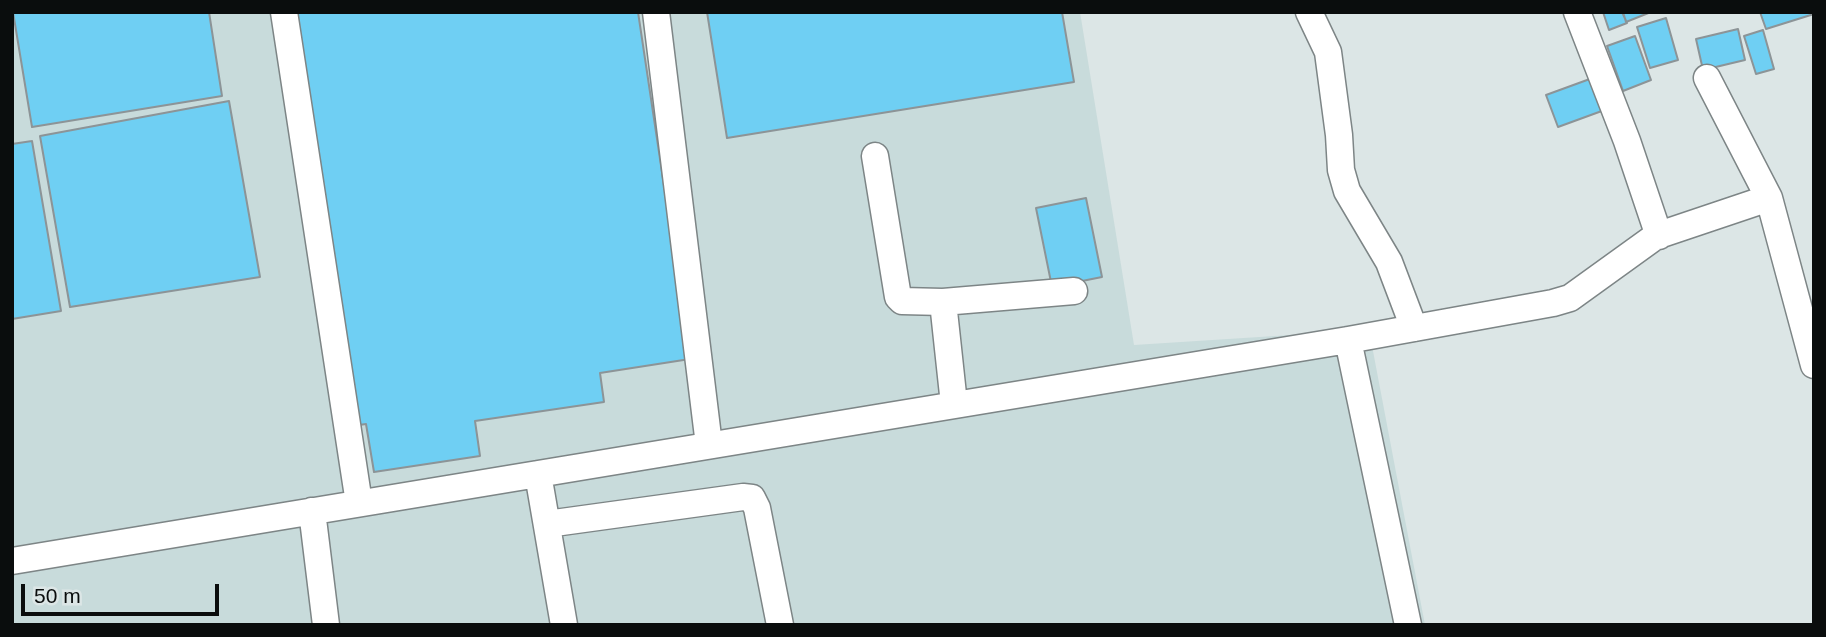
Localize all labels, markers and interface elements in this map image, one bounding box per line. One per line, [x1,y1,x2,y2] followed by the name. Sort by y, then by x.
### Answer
[24,570,222,614] scale bar
[34,584,81,607] text: 50 m

